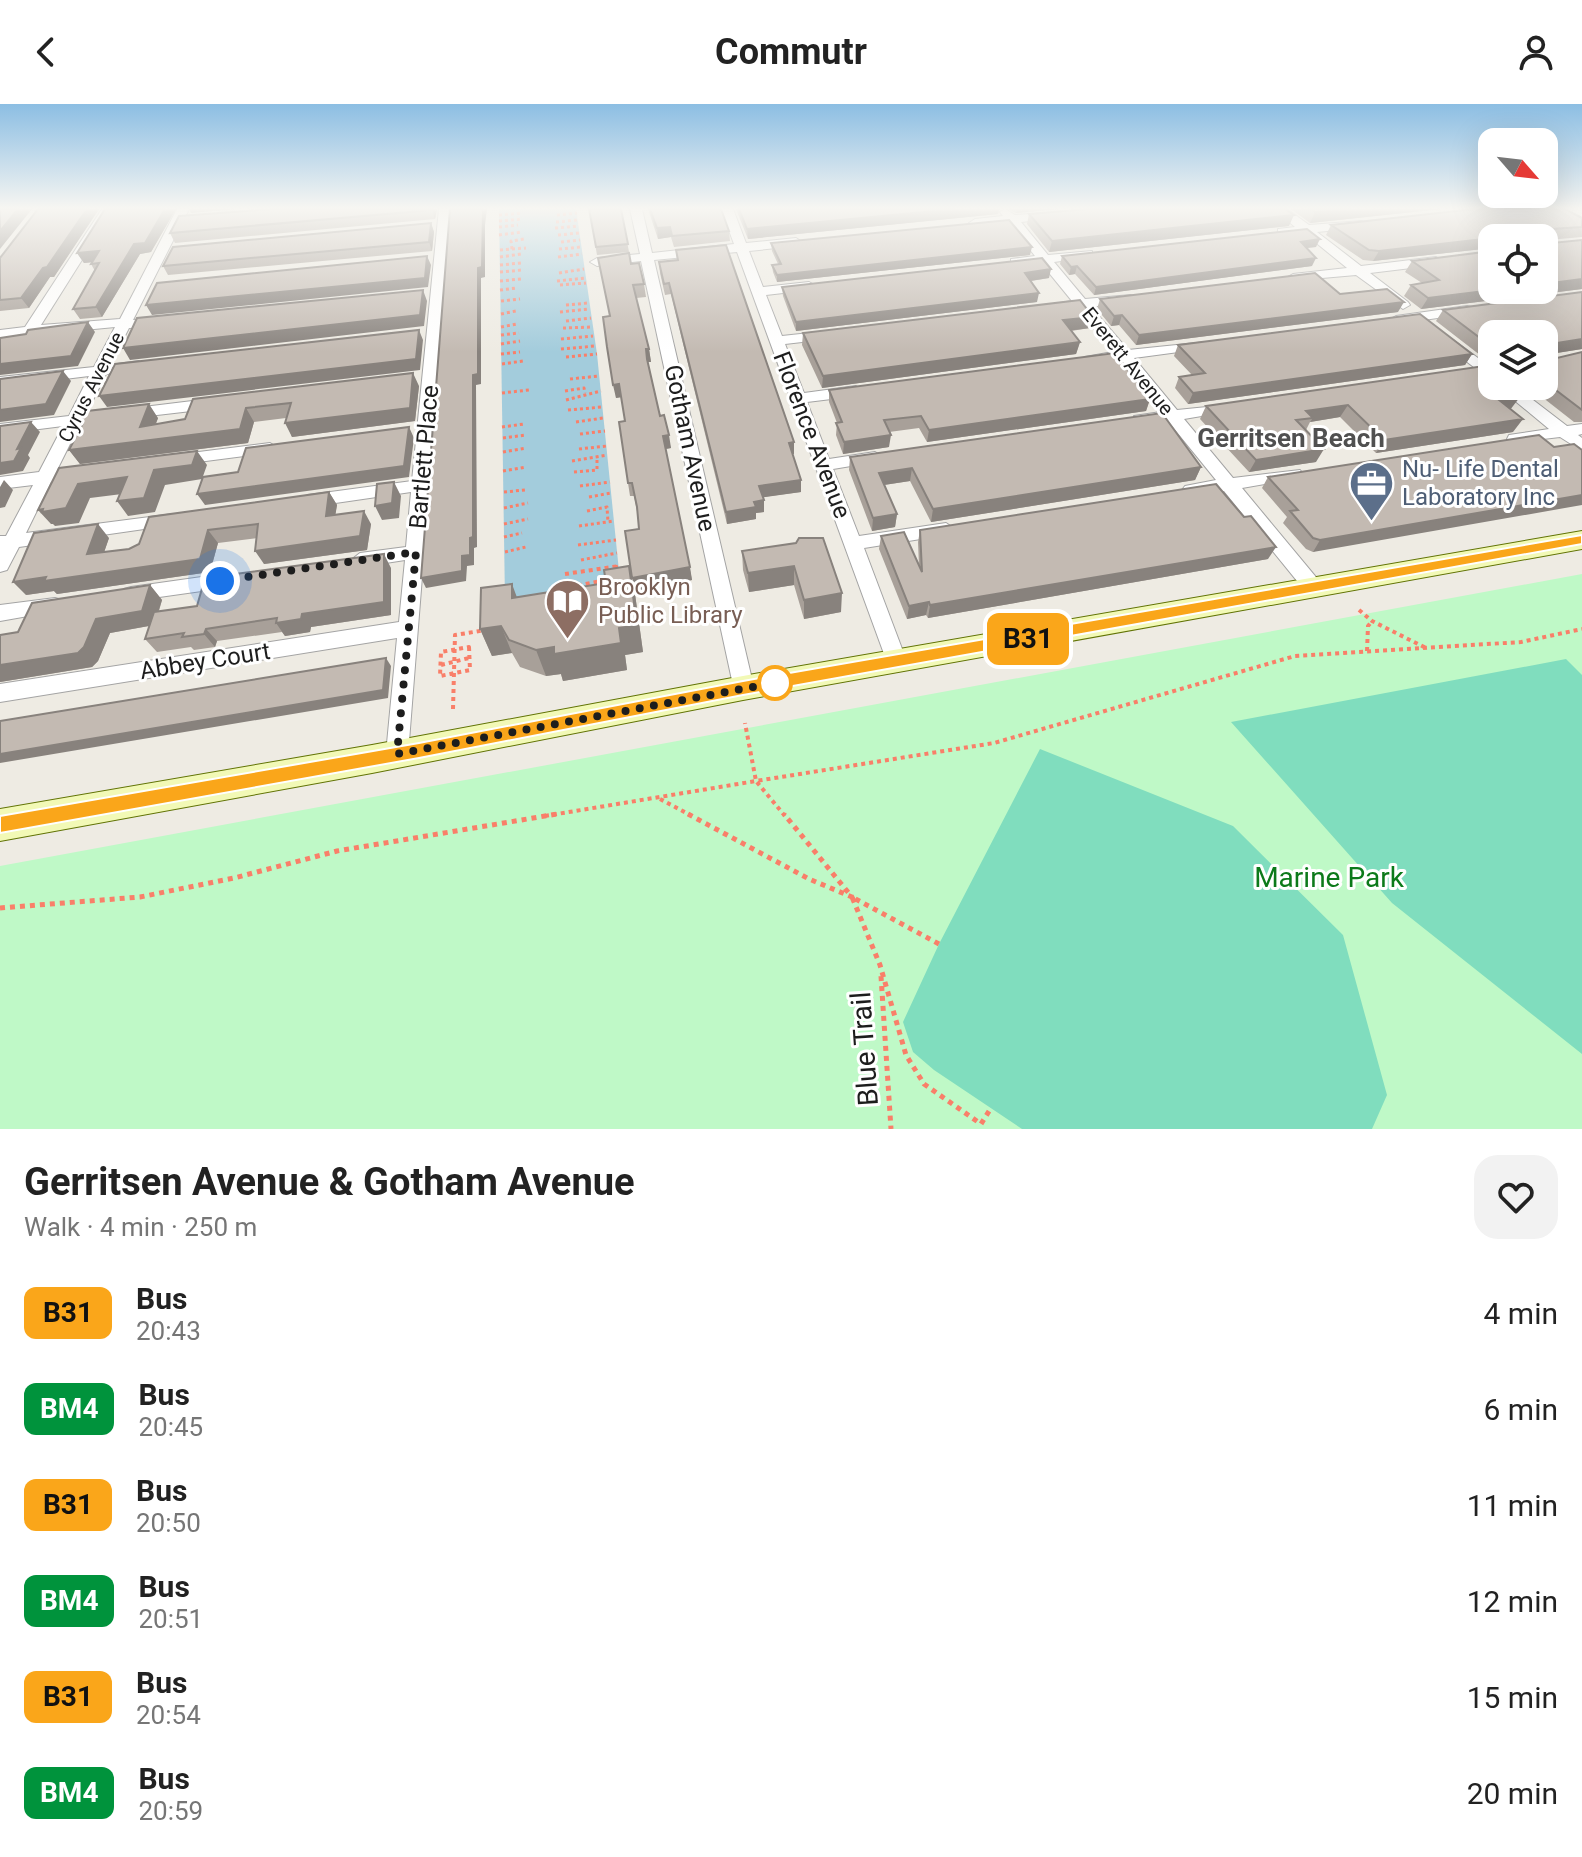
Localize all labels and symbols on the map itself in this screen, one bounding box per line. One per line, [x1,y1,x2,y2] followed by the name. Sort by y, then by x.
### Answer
[1478,128,1558,208] north arrow
[1077,302,1179,420] street label: Everett Avenue
[53,328,129,446] street label: Cyrus Avenue
[767,348,857,522] street label: Florence Avenue
[659,362,721,534] street label: Gotham Avenue
[404,384,444,530] street label: Bartlett Place
[1197,423,1385,453] district label: Gerritsen Beach
[1402,455,1559,511] place label: Nu- Life Dental Laboratory Inc
[1347,459,1395,522] office icon: Nu- Life Dental Laboratory Inc
[200,561,240,601] your location
[598,573,743,629] place label: Brooklyn Public Library
[543,577,591,640] library icon: Brooklyn Public Library
[982,613,1074,665] line badge: B31
[138,637,272,685] street label: Abbey Court
[758,666,792,700] unlabelled marker
[1254,861,1405,894] park label: Marine Park
[844,991,885,1107] street label: Blue Trail

